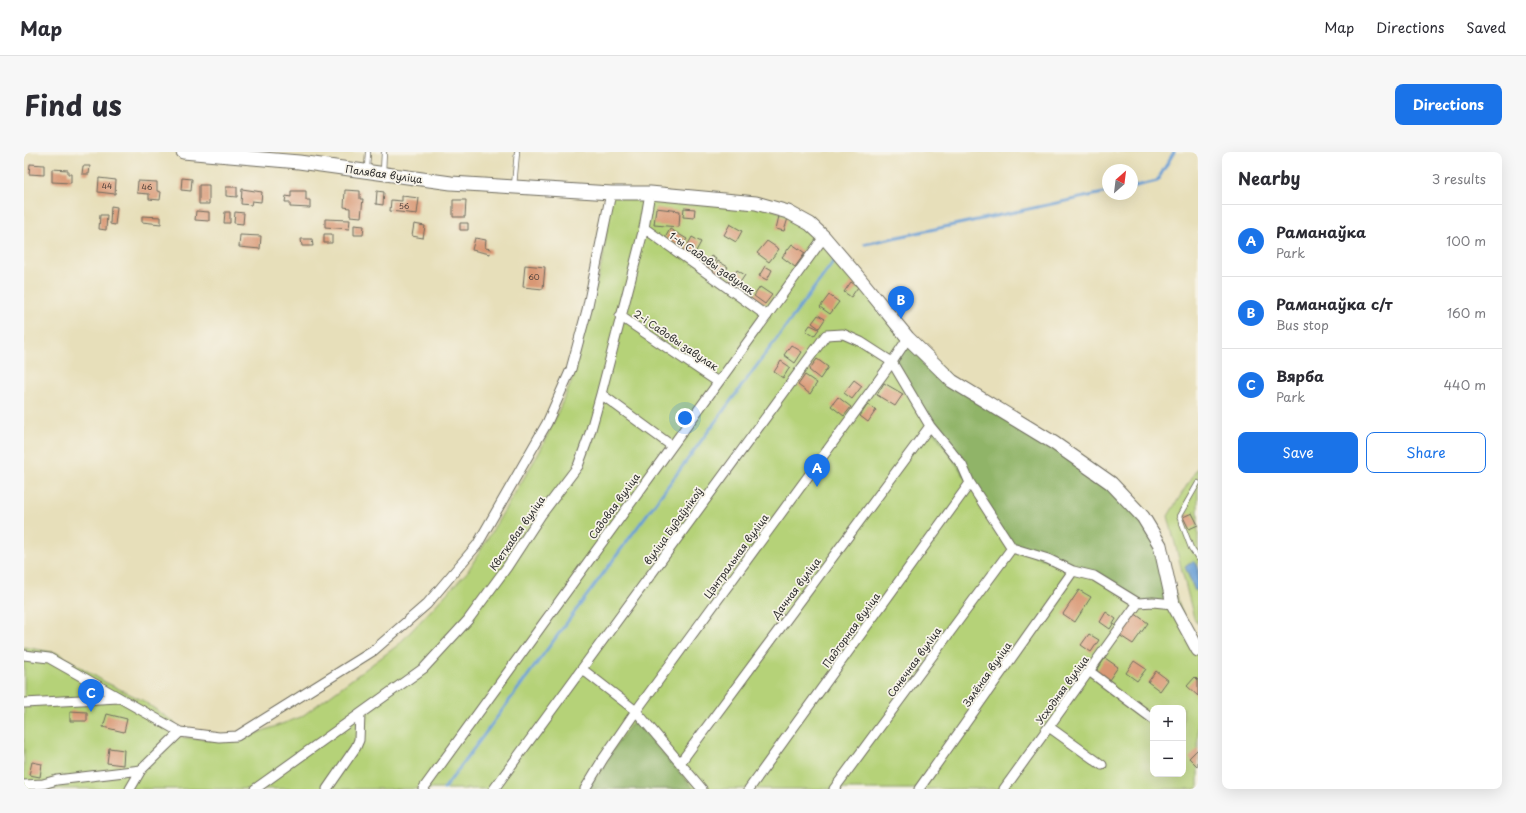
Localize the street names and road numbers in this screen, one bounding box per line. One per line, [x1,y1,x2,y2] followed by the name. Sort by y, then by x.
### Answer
[344,161,424,187] street label: Палявая вуліца
[666,227,758,299] street label: 1-ы Садовы завулак
[630,306,722,374] street label: 2-і Садовы завулак
[584,469,644,542] street label: Садовая вуліца
[639,484,707,568] street label: вуліца Будаўнікоў
[485,492,549,574] street label: Кветкавая вуліца
[700,509,773,602] street label: Цэнтральная вуліца
[767,553,825,623] street label: Дачная вуліца
[818,588,884,671] street label: Падгорная вуліца
[883,623,945,700] street label: Сонечная вуліца
[959,638,1016,710] street label: Зялёная вуліца
[1032,652,1093,728] street label: Усходняя вуліца

